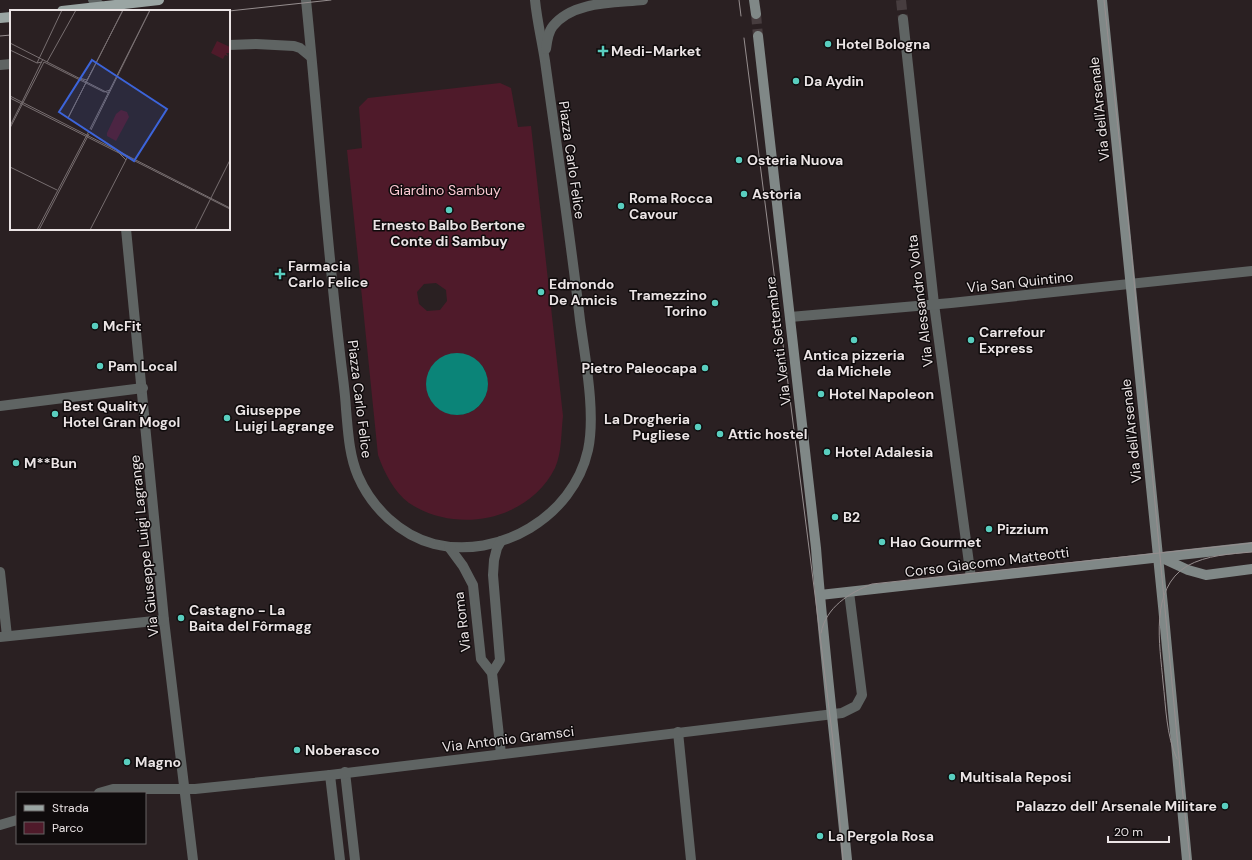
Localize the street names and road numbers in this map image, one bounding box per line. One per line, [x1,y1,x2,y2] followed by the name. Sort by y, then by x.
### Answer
[1085,56,1113,162] street label: Via dell'Arsenale
[555,100,589,220] street label: Piazza Carlo Felice
[903,234,937,368] street label: Via Alessandro Volta
[966,267,1074,297] street label: Via San Quintino
[761,275,795,406] street label: Via Venti Settembre
[344,339,376,459] street label: Piazza Carlo Felice
[1117,378,1145,484] street label: Via dell'Arsenale
[125,454,163,638] street label: Via Giuseppe Luigi Lagrange
[904,543,1070,581] street label: Corso Giacomo Matteotti
[449,591,475,653] street label: Via Roma
[441,722,575,756] street label: Via Antonio Gramsci

